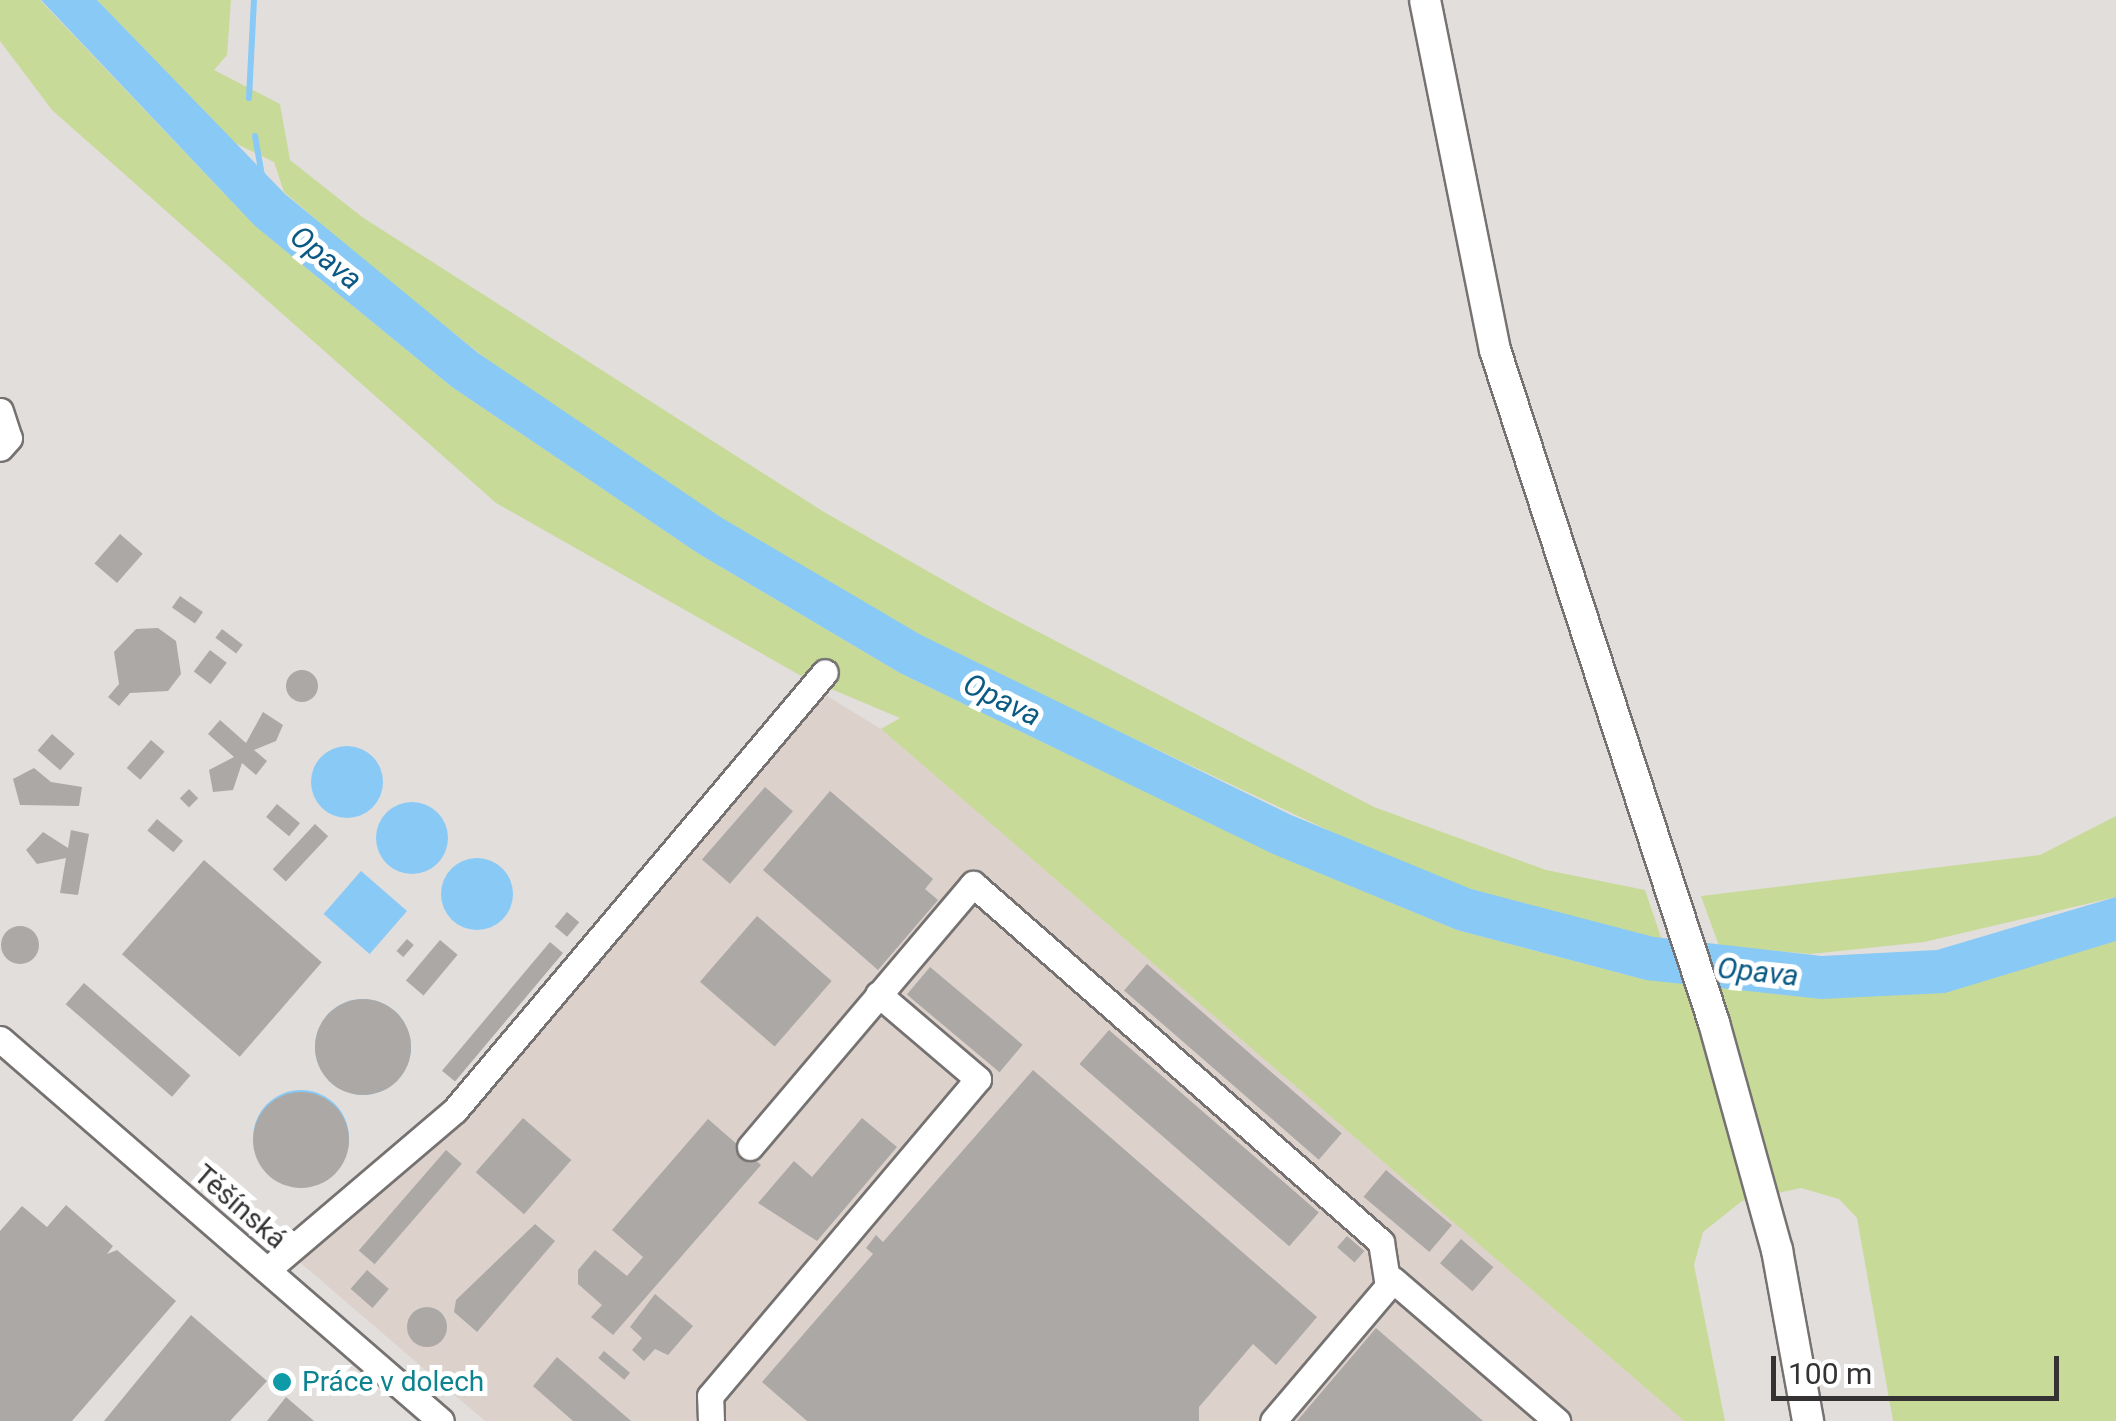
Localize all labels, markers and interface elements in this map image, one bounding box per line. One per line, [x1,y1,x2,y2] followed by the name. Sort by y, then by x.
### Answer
[283,218,369,298] water label: Opava
[957,666,1047,734] water label: Opava
[1715,950,1801,994] water label: Opava
[187,1158,293,1256] street label: Těšínská
[1776,1336,2064,1398] scale bar
[1788,1356,1872,1391] text: 100 m
[302,1365,484,1399] place label: Práce v dolech
[271,1371,293,1393] marker: Práce v dolech

